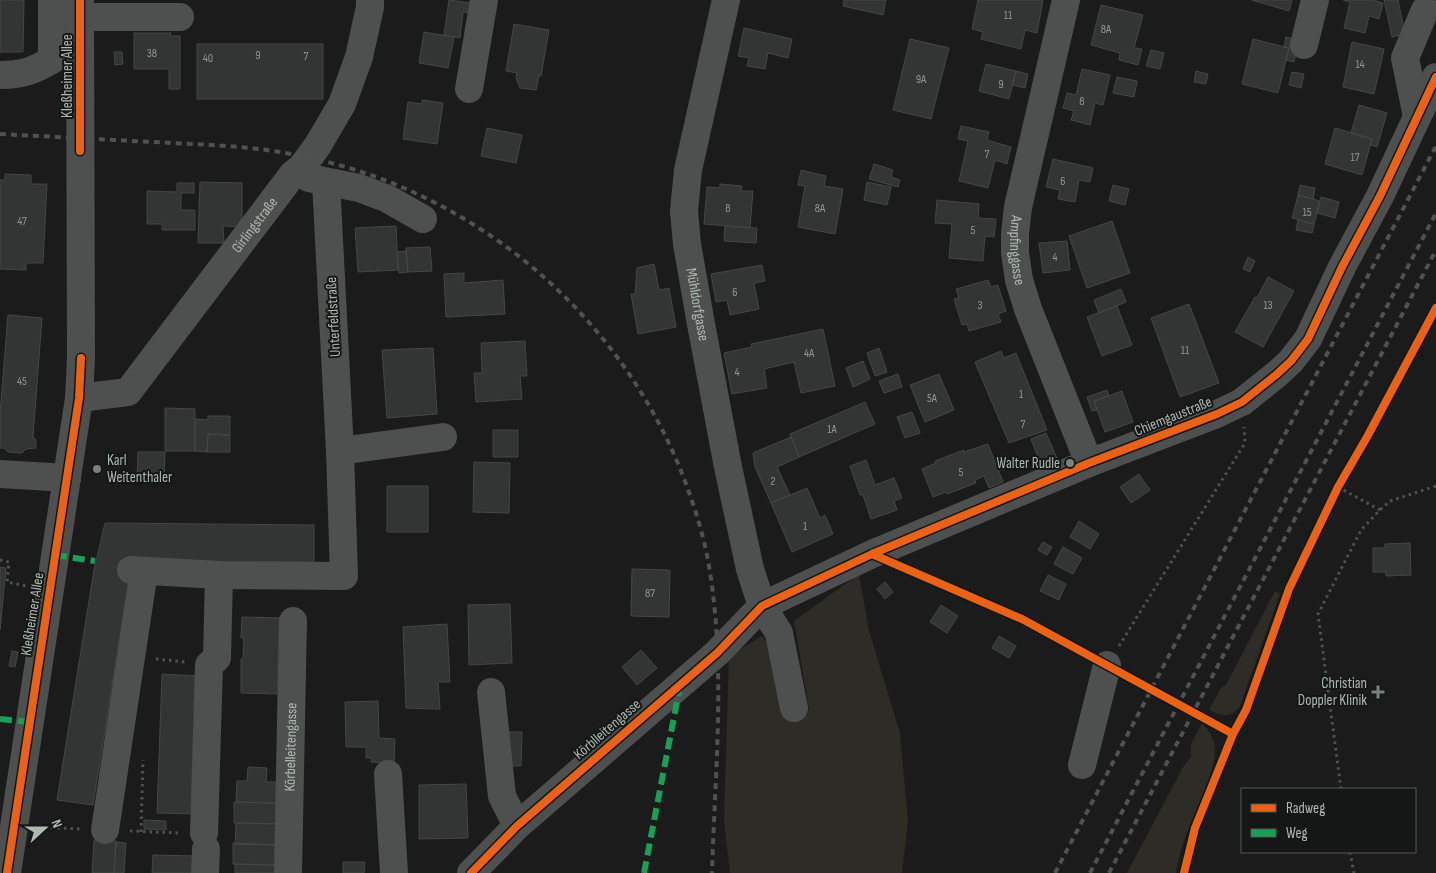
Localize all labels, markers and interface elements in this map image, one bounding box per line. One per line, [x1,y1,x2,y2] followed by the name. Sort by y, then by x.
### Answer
[1004,8,1013,23] house number: 11
[1101,22,1112,37] house number: 8A
[58,34,77,118] street label: Kleßheimer Allee
[147,46,157,61] house number: 38
[255,48,261,63] house number: 9
[304,49,309,64] house number: 7
[203,51,213,66] house number: 40
[1355,57,1365,72] house number: 14
[916,72,927,87] house number: 9A
[998,77,1004,92] house number: 9
[1079,94,1085,109] house number: 8
[985,147,990,162] house number: 7
[1351,150,1360,165] house number: 17
[1060,174,1066,189] house number: 6
[228,193,282,257] street label: Girlingstraße
[725,201,731,216] house number: 8
[815,201,826,216] house number: 8A
[1302,205,1312,220] house number: 15
[1005,213,1029,288] street label: Ampfinggasse
[17,214,27,229] house number: 47
[971,223,976,238] house number: 5
[1052,250,1058,265] house number: 4
[681,267,713,343] street label: Mühldorfgasse
[322,276,345,357] street label: Unterfeldstraße
[732,285,738,300] house number: 6
[977,298,983,313] house number: 3
[1263,298,1273,313] house number: 13
[1181,343,1190,358] house number: 11
[804,346,815,361] house number: 4A
[734,365,740,380] house number: 4
[17,374,27,389] house number: 45
[1019,387,1024,402] house number: 1
[927,391,938,406] house number: 5A
[1132,392,1215,441] street label: Chiemgaustraße
[1021,417,1026,432] house number: 7
[827,422,838,437] house number: 1A
[107,451,173,487] place label: Karl Weitenthaler
[997,454,1060,473] place label: Walter Rudle
[1064,457,1076,469] marker: Walter Rudle
[91,463,103,475] marker: Karl Weitenthaler
[959,465,964,480] house number: 5
[771,474,776,489] house number: 2
[803,519,808,534] house number: 1
[17,571,48,657] street label: Kleßheimer Allee
[645,586,655,601] house number: 87
[1298,674,1367,710] place label: Christian Doppler Klinik
[1371,685,1385,699] marker: Christian Doppler Klinik
[570,695,645,764] street label: Körblleitengasse
[281,702,301,792] street label: Körbelleitengasse
[1241,788,1416,853] legend
[1286,799,1325,818] text: Radweg
[20,803,70,853] north arrow
[47,817,66,830] text: N
[1286,824,1308,843] text: Weg

